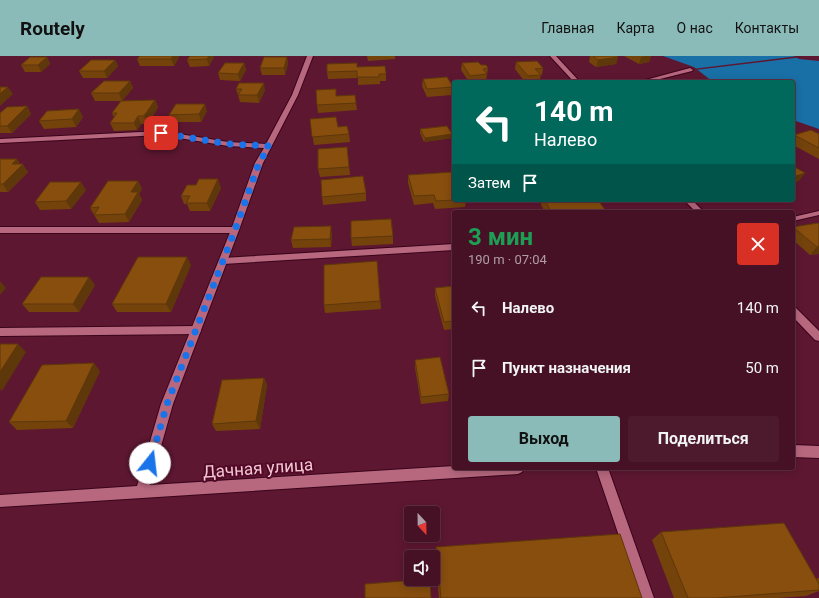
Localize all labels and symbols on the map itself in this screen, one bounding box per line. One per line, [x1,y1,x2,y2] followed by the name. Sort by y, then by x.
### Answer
[144,116,178,150] pin
[129,442,171,484] position arrow
[202,454,314,482] street label: Дачная улица
[404,506,440,542] north arrow

